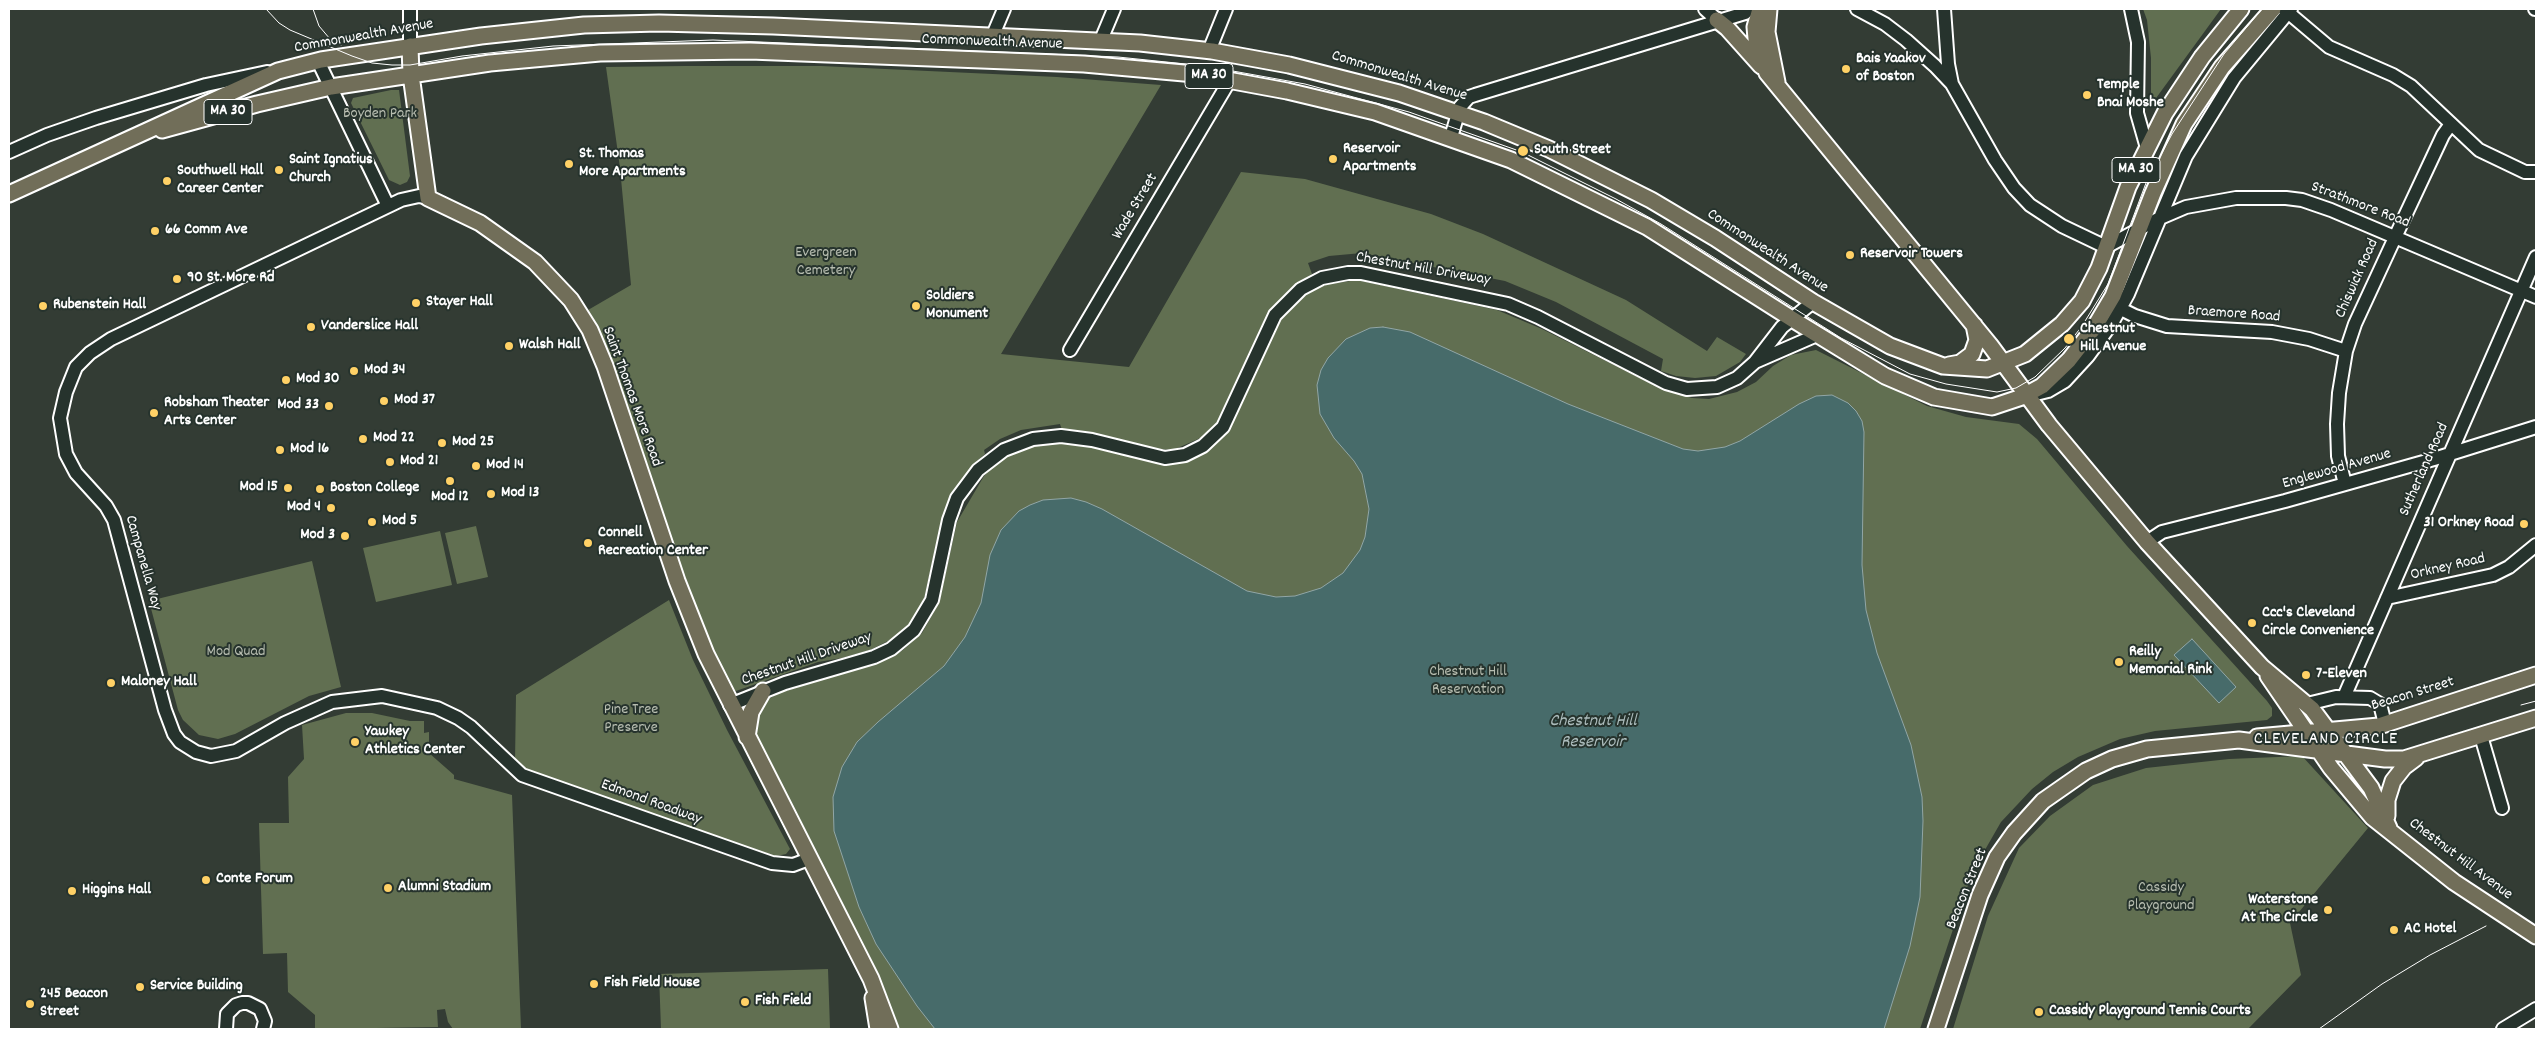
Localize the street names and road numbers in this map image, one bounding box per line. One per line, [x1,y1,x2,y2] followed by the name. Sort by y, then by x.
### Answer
[293,15,435,59] street label: Commonwealth Avenue
[921,31,1063,55] street label: Commonwealth Avenue
[1329,47,1469,107] street label: Commonwealth Avenue
[1185,64,1233,88] road number: MA 30
[204,100,252,124] road number: MA 30
[2112,158,2160,182] road number: MA 30
[1109,170,1163,244] street label: Wade Street
[2308,178,2412,234] street label: Strathmore Road
[1703,206,1831,298] street label: Commonwealth Avenue
[2332,236,2384,322] street label: Chiswick Road
[1354,249,1492,291] street label: Chestnut Hill Driveway
[2187,302,2281,328] street label: Braemore Road
[597,325,665,469] street label: Saint Thomas More Road
[2396,420,2454,520] street label: Sutherland Road
[2281,445,2393,495] street label: Englewood Avenue
[119,513,165,613] street label: Campanella Way
[2409,550,2487,586] street label: Orkney Road
[739,629,875,691] street label: Chestnut Hill Driveway
[2369,673,2457,717] street label: Beacon Street
[598,776,704,830] street label: Edmond Roadway
[2404,815,2516,905] street label: Chestnut Hill Avenue
[1943,846,1993,932] street label: Beacon Street

